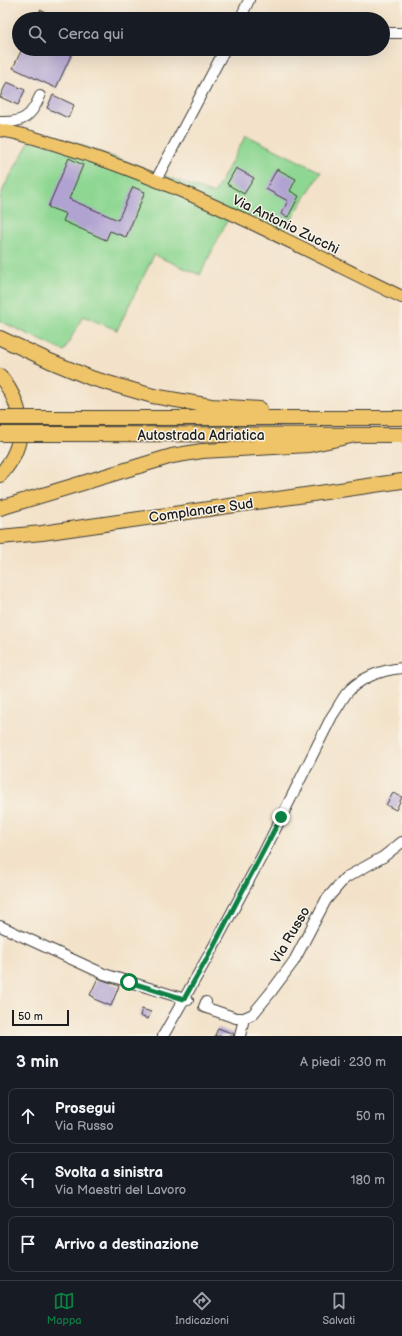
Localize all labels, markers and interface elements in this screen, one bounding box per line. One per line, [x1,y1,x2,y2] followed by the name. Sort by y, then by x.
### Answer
[12,12,390,56] search box
[26,23,48,45] icon: search
[58,25,124,44] text: Cerca qui
[230,191,342,258] street label: Via Antonio Zucchi
[137,427,265,444] street label: Autostrada Adriatica
[148,495,254,526] street label: Complanare Sud
[272,808,290,826] route end
[267,904,314,967] street label: Via Russo
[120,973,138,991] route start
[12,1008,69,1027] scale bar
[18,1010,43,1023] text: 50 m
[16,1052,59,1072] text: 3 min
[300,1054,386,1070] text: A piedi · 230 m
[55,1099,115,1118] text: Prosegui
[17,1105,39,1127] icon: ahead
[356,1108,385,1124] text: 50 m
[55,1118,114,1134] text: Via Russo
[55,1163,163,1182] text: Svolta a sinistra
[17,1169,39,1191] icon: left
[350,1172,385,1188] text: 180 m
[55,1182,186,1198] text: Via Maestri del Lavoro
[17,1233,39,1255] icon: arrive
[55,1235,199,1254] text: Arrivo a destinazione
[47,1290,82,1327] tab: Mappa
[175,1290,229,1327] tab: Indicazioni
[322,1290,355,1327] tab: Salvati

